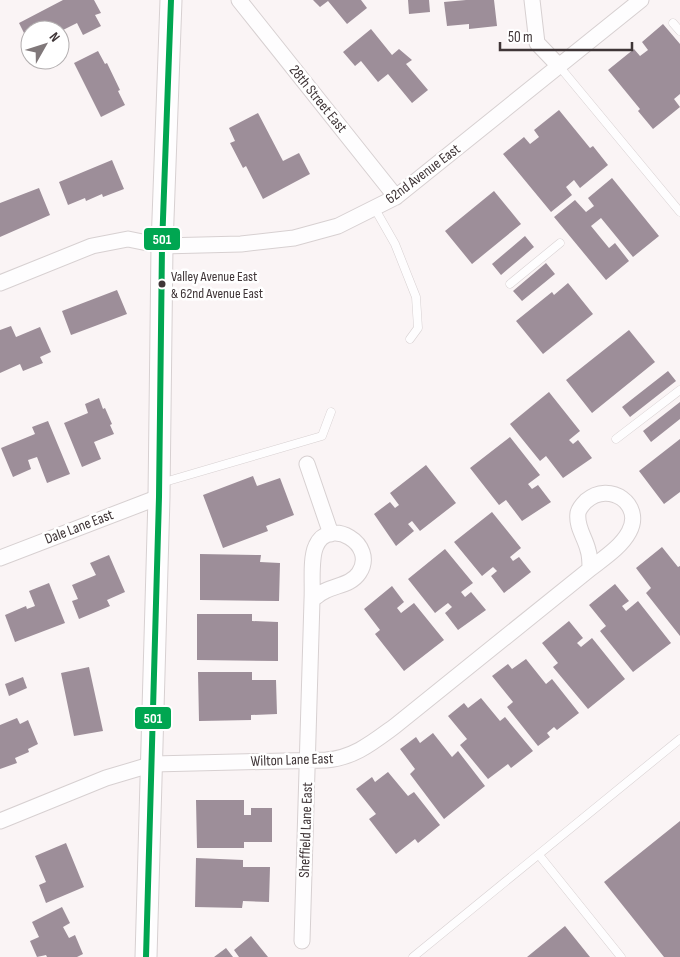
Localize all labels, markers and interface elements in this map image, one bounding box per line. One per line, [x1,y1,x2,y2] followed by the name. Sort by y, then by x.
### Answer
[20,20,70,70] north arrow
[500,20,632,52] scale bar
[508,28,533,47] text: 50 m
[46,29,64,45] text: N
[285,61,351,137] street label: 28th Street East
[382,139,464,208] street label: 62nd Avenue East
[143,227,181,251] line badge: 501
[153,231,172,248] text: 501
[171,268,263,302] place label: Valley Avenue East & 62nd Avenue East
[157,279,167,289] marker: Valley Avenue East & 62nd Avenue East
[42,505,116,549] street label: Dale Lane East
[134,706,172,730] line badge: 501
[144,710,163,727] text: 501
[250,749,334,771] street label: Wilton Lane East
[295,781,317,878] street label: Sheffield Lane East

